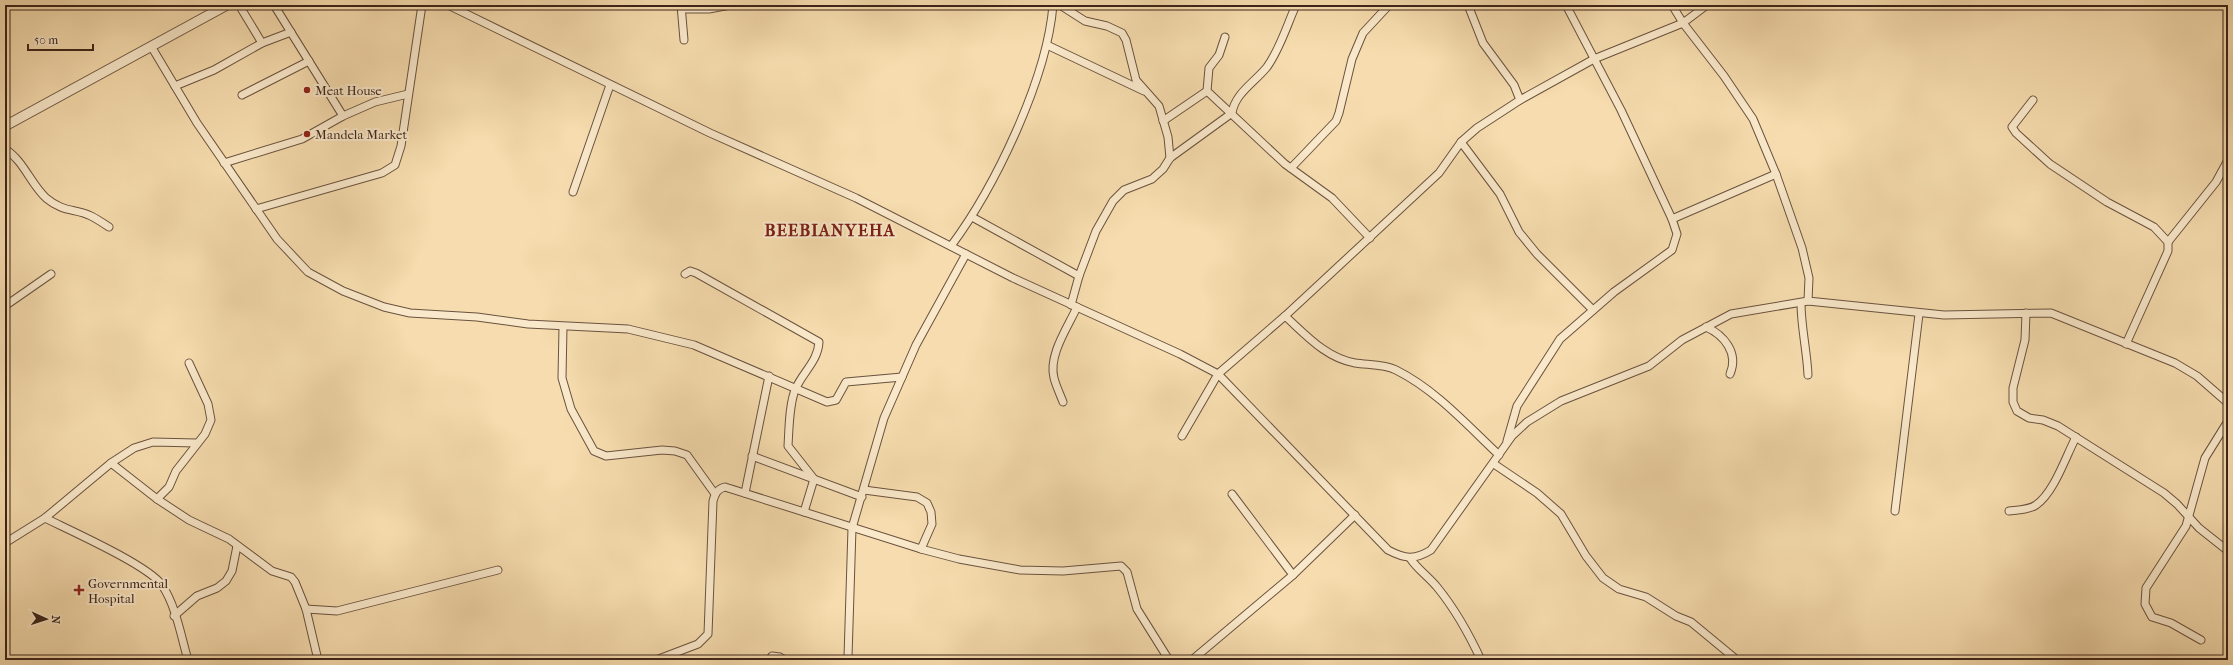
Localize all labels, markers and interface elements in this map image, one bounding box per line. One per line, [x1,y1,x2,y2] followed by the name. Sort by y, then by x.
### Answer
[28,26,93,52] scale bar
[34,33,58,47] text: 50 m
[315,83,382,98] place label: Meat House
[302,85,312,95] marker: Meat House
[315,127,407,142] place label: Mandela Market
[302,129,312,139] marker: Mandela Market
[764,220,896,240] district label: BEEBIANYEHA
[88,576,169,606] place label: Governmental Hospital
[73,584,85,596] marker: Governmental Hospital
[26,599,66,639] north arrow
[49,615,62,625] text: N

